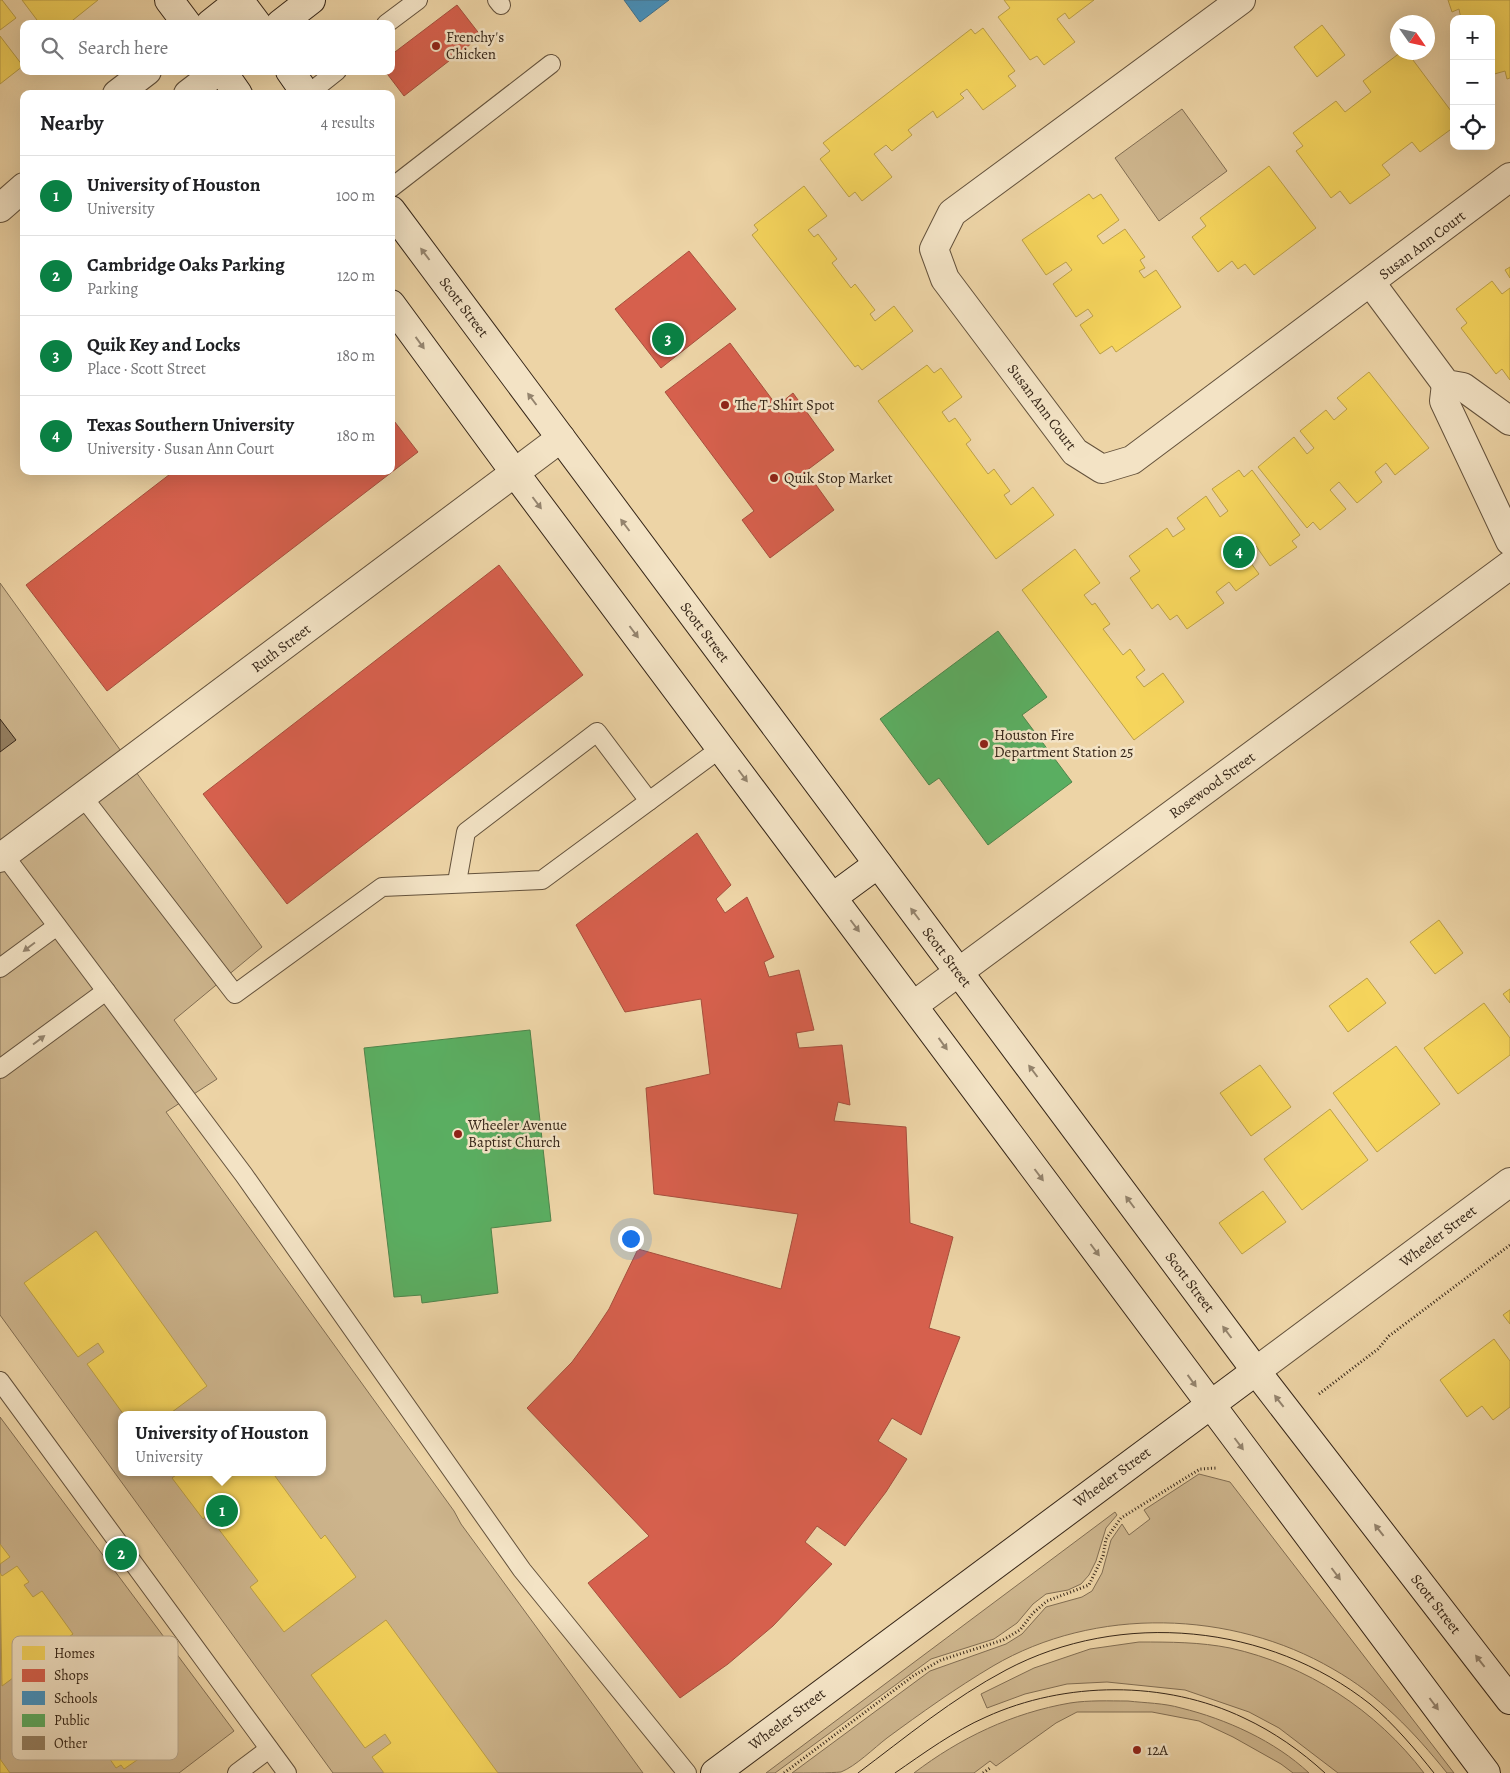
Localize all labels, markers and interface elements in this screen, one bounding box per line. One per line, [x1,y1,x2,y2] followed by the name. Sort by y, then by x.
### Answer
[1390,15,1435,60] north arrow
[1450,15,1495,150] map controls
[1450,15,1495,60] button: +
[20,20,395,75] search box
[446,27,504,64] place label: Frenchy's Chicken
[38,34,66,62] icon: search
[78,35,168,61] text: Search here
[430,40,442,52] marker: Frenchy's Chicken
[1450,60,1495,105] button: −
[1450,105,1495,150] button: locate
[40,109,103,137] text: Nearby
[321,112,375,134] text: 4 results
[87,172,260,198] text: University of Houston
[53,185,59,207] text: 1
[336,185,375,207] text: 100 m
[87,198,154,220] text: University
[1375,206,1469,284] street label: Susan Ann Court
[419,248,430,261] one-way arrow
[87,252,285,278] text: Cambridge Oaks Parking
[52,265,60,287] text: 2
[337,265,375,287] text: 120 m
[435,273,493,341] street label: Scott Street
[87,278,138,300] text: Parking
[652,320,684,358] pin: 3
[87,332,241,358] text: Quik Key and Locks
[415,336,425,350] one-way arrow
[53,345,59,367] text: 3
[337,345,375,367] text: 180 m
[87,358,206,380] text: Place · Scott Street
[1003,360,1081,454] street label: Susan Ann Court
[527,392,537,406] one-way arrow
[735,395,834,415] place label: The T-Shirt Spot
[719,399,731,411] marker: The T-Shirt Spot
[87,412,294,438] text: Texas Southern University
[52,425,60,447] text: 4
[337,425,375,447] text: 180 m
[87,438,274,460] text: University · Susan Ann Court
[784,468,893,488] place label: Quik Stop Market
[768,472,780,484] marker: Quik Stop Market
[532,496,542,510] one-way arrow
[620,519,631,532] one-way arrow
[1223,533,1255,571] pin: 4
[676,598,734,666] street label: Scott Street
[247,619,315,677] street label: Ruth Street
[629,625,640,638] one-way arrow
[994,725,1134,762] place label: Houston Fire Department Station 25
[978,738,990,750] marker: Houston Fire Department Station 25
[1165,747,1259,823] street label: Rosewood Street
[737,769,748,782] one-way arrow
[909,908,920,921] one-way arrow
[850,919,860,933] one-way arrow
[918,923,976,991] street label: Scott Street
[22,942,35,952] one-way arrow
[32,1035,46,1045] one-way arrow
[938,1038,948,1051] one-way arrow
[1028,1065,1039,1078] one-way arrow
[467,1115,567,1152] place label: Wheeler Avenue Baptist Church
[452,1128,464,1140] marker: Wheeler Avenue Baptist Church
[1034,1169,1044,1182] one-way arrow
[1125,1196,1136,1209] one-way arrow
[1395,1201,1480,1272] street label: Wheeler Street
[618,1226,644,1252] your location
[1089,1243,1100,1256] one-way arrow
[1161,1248,1219,1316] street label: Scott Street
[1222,1325,1232,1339] one-way arrow
[1186,1374,1197,1387] one-way arrow
[1274,1395,1285,1408] one-way arrow
[118,1411,326,1476] popup
[135,1420,309,1446] text: University of Houston
[1233,1437,1244,1450] one-way arrow
[1068,1442,1155,1513] street label: Wheeler Street
[135,1446,203,1468] text: University
[206,1492,238,1530] pin: 1
[1373,1524,1384,1537] one-way arrow
[105,1535,137,1573] pin: 2
[1331,1567,1341,1581] one-way arrow
[1406,1570,1466,1638] street label: Scott Street
[12,1636,178,1760] legend
[54,1644,95,1663] text: Homes
[1475,1655,1486,1668] one-way arrow
[54,1666,89,1685] text: Shops
[744,1684,829,1755] street label: Wheeler Street
[54,1689,98,1708] text: Schools
[1429,1697,1439,1711] one-way arrow
[54,1711,90,1730] text: Public
[54,1734,88,1753] text: Other
[1147,1740,1168,1760] place label: 12A
[1131,1744,1143,1756] marker: 12A

